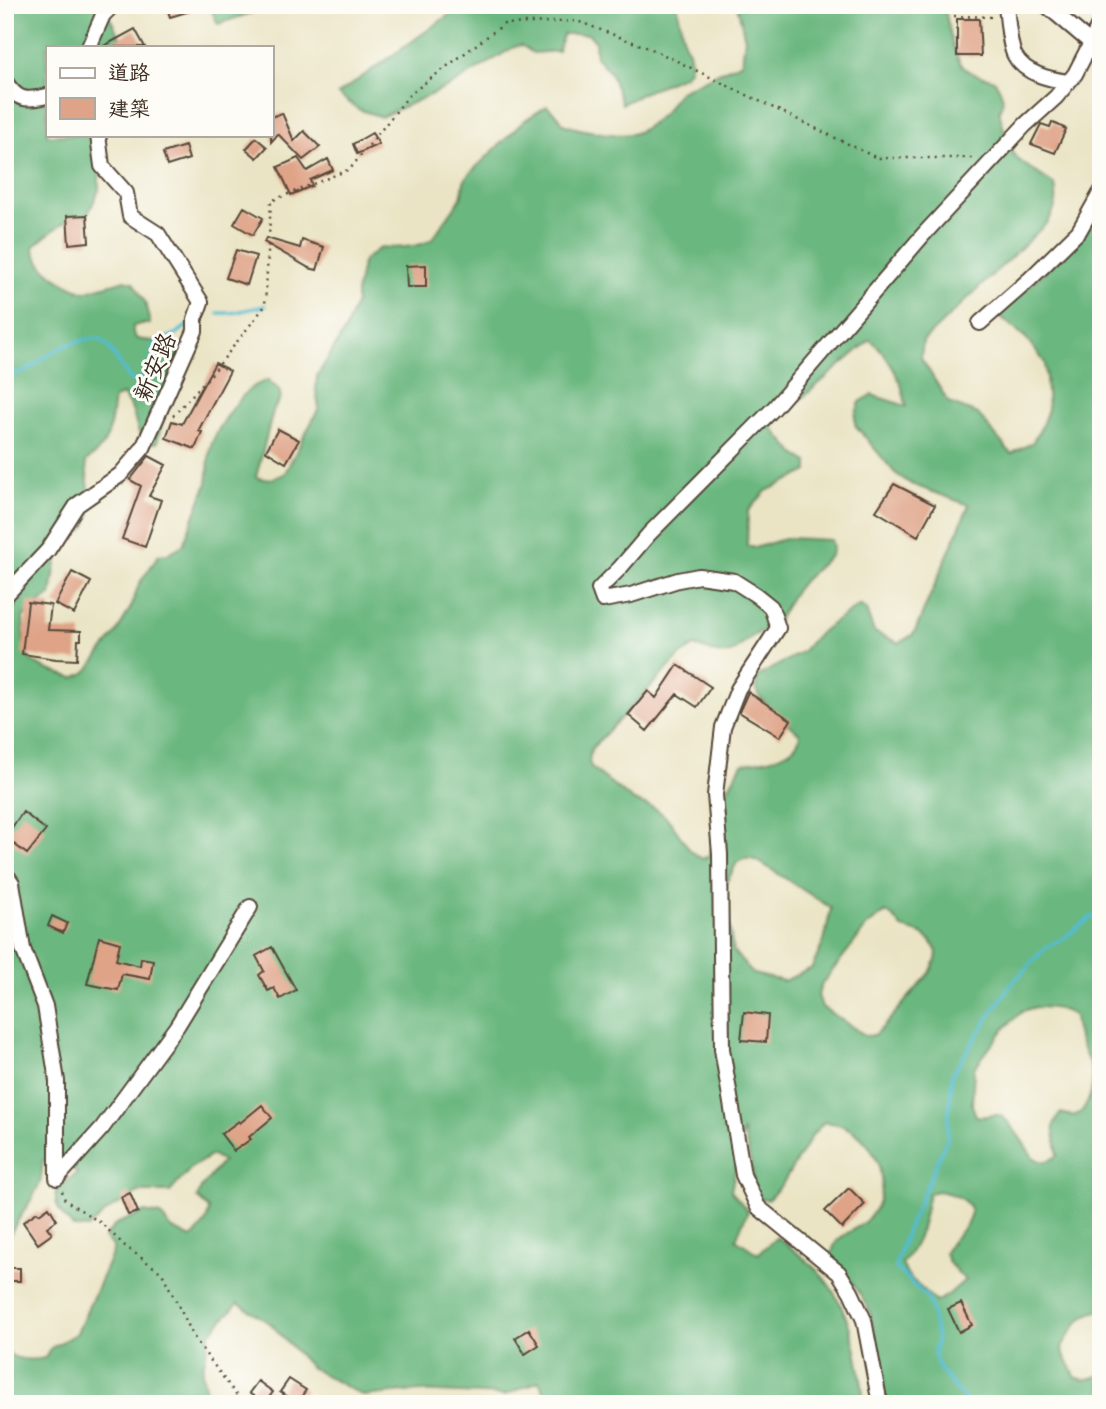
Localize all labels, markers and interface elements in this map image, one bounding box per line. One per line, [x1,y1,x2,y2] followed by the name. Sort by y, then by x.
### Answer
[46,46,273,136] legend
[108,60,150,85] text: 道路
[108,96,150,121] text: 建築
[127,328,182,406] street label: 新安路

